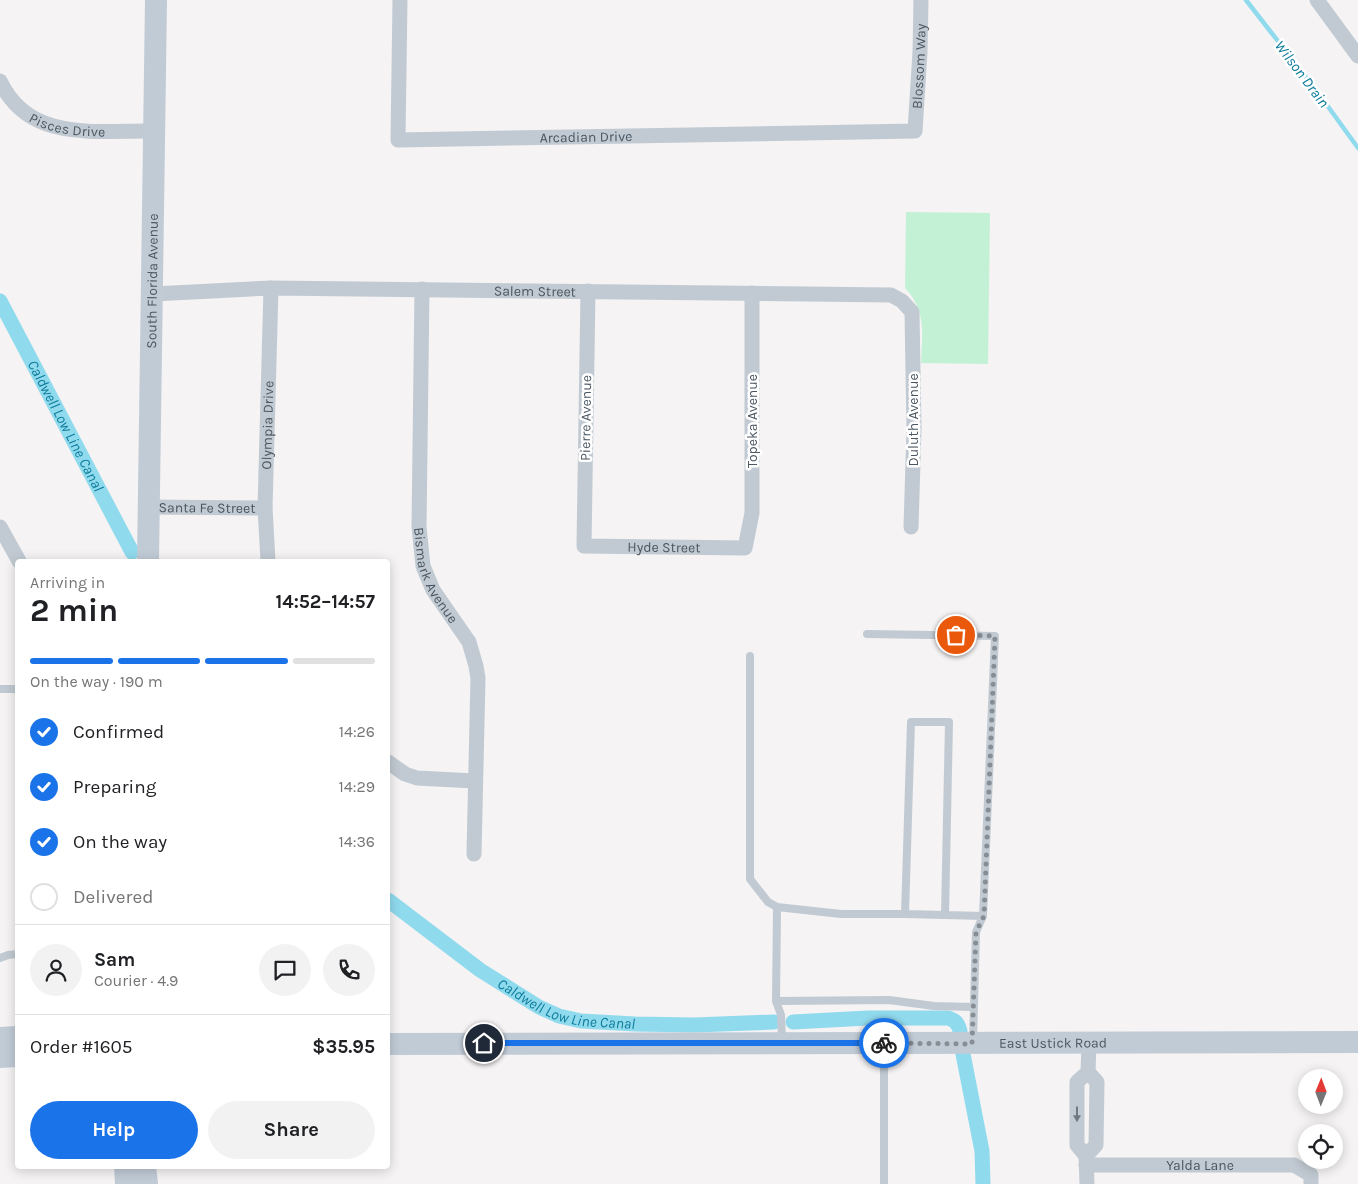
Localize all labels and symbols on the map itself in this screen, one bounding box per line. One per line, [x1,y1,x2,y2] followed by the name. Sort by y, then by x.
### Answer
[908,23,929,109] street label: Blossom Way
[1271,37,1333,111] water label: Wilson Drain
[26,109,105,140] street label: Pisces Drive
[539,127,632,146] street label: Arcadian Drive
[143,213,161,349] street label: South Florida Avenue
[494,282,576,300] street label: Salem Street
[24,357,108,495] water label: Caldwell Low Line Canal
[905,373,922,467] street label: Duluth Avenue
[744,374,761,468] street label: Topeka Avenue
[577,375,595,461] street label: Pierre Avenue
[258,381,277,470] street label: Olympia Drive
[158,499,256,516] street label: Santa Fe Street
[411,526,462,627] street label: Bismark Avenue
[627,538,701,556] street label: Hyde Street
[935,614,977,656] pin
[494,974,636,1033] water label: Caldwell Low Line Canal
[859,1018,909,1068] courier
[463,1022,505,1064] pin
[999,1034,1107,1051] street label: East Ustick Road
[1298,1069,1342,1114] north arrow
[1073,1106,1081,1122] one-way arrow
[1166,1157,1234,1174] street label: Yalda Lane

